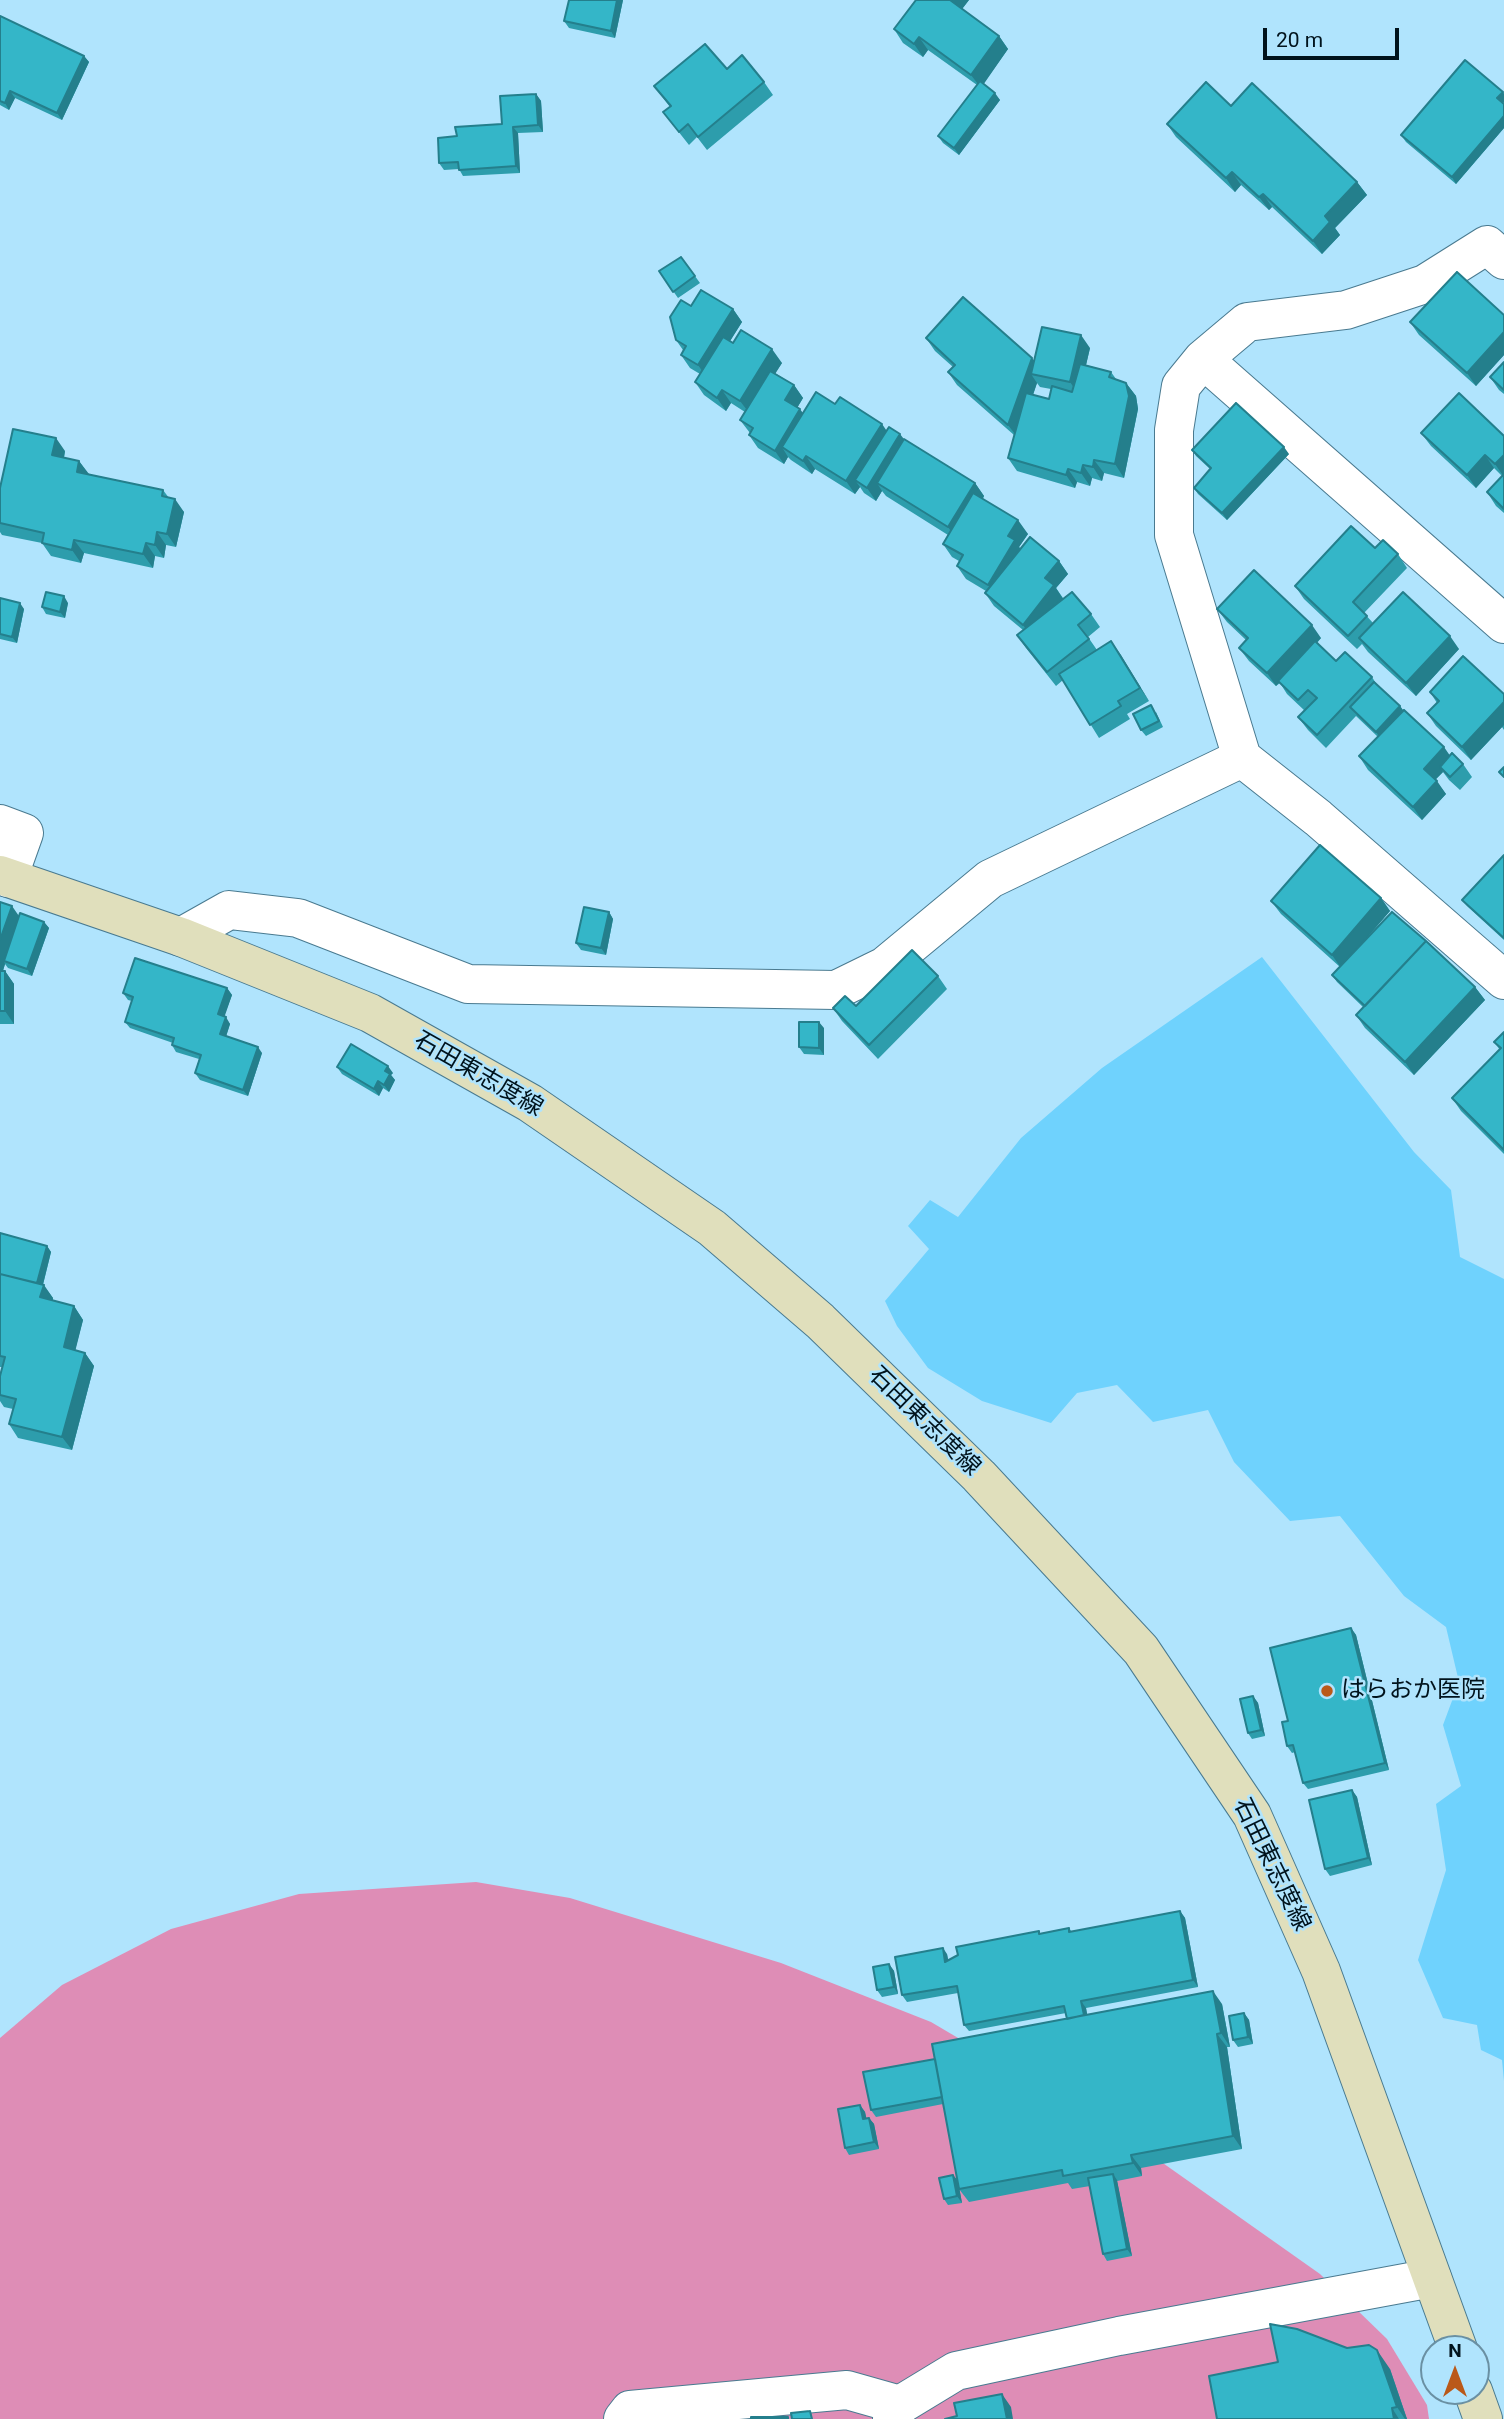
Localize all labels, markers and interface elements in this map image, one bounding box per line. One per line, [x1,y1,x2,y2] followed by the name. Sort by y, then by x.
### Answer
[1266,14,1402,58] scale bar
[1276,28,1323,52] text: 20 m
[408,1027,548,1123] street label: 石田東志度線
[862,1362,986,1482] street label: 石田東志度線
[1341,1677,1485,1705] place label: はらおか医院
[1319,1683,1335,1699] marker: はらおか医院
[1226,1794,1316,1936] street label: 石田東志度線
[1420,2335,1490,2405] north arrow
[1448,2339,1462,2362] text: N

